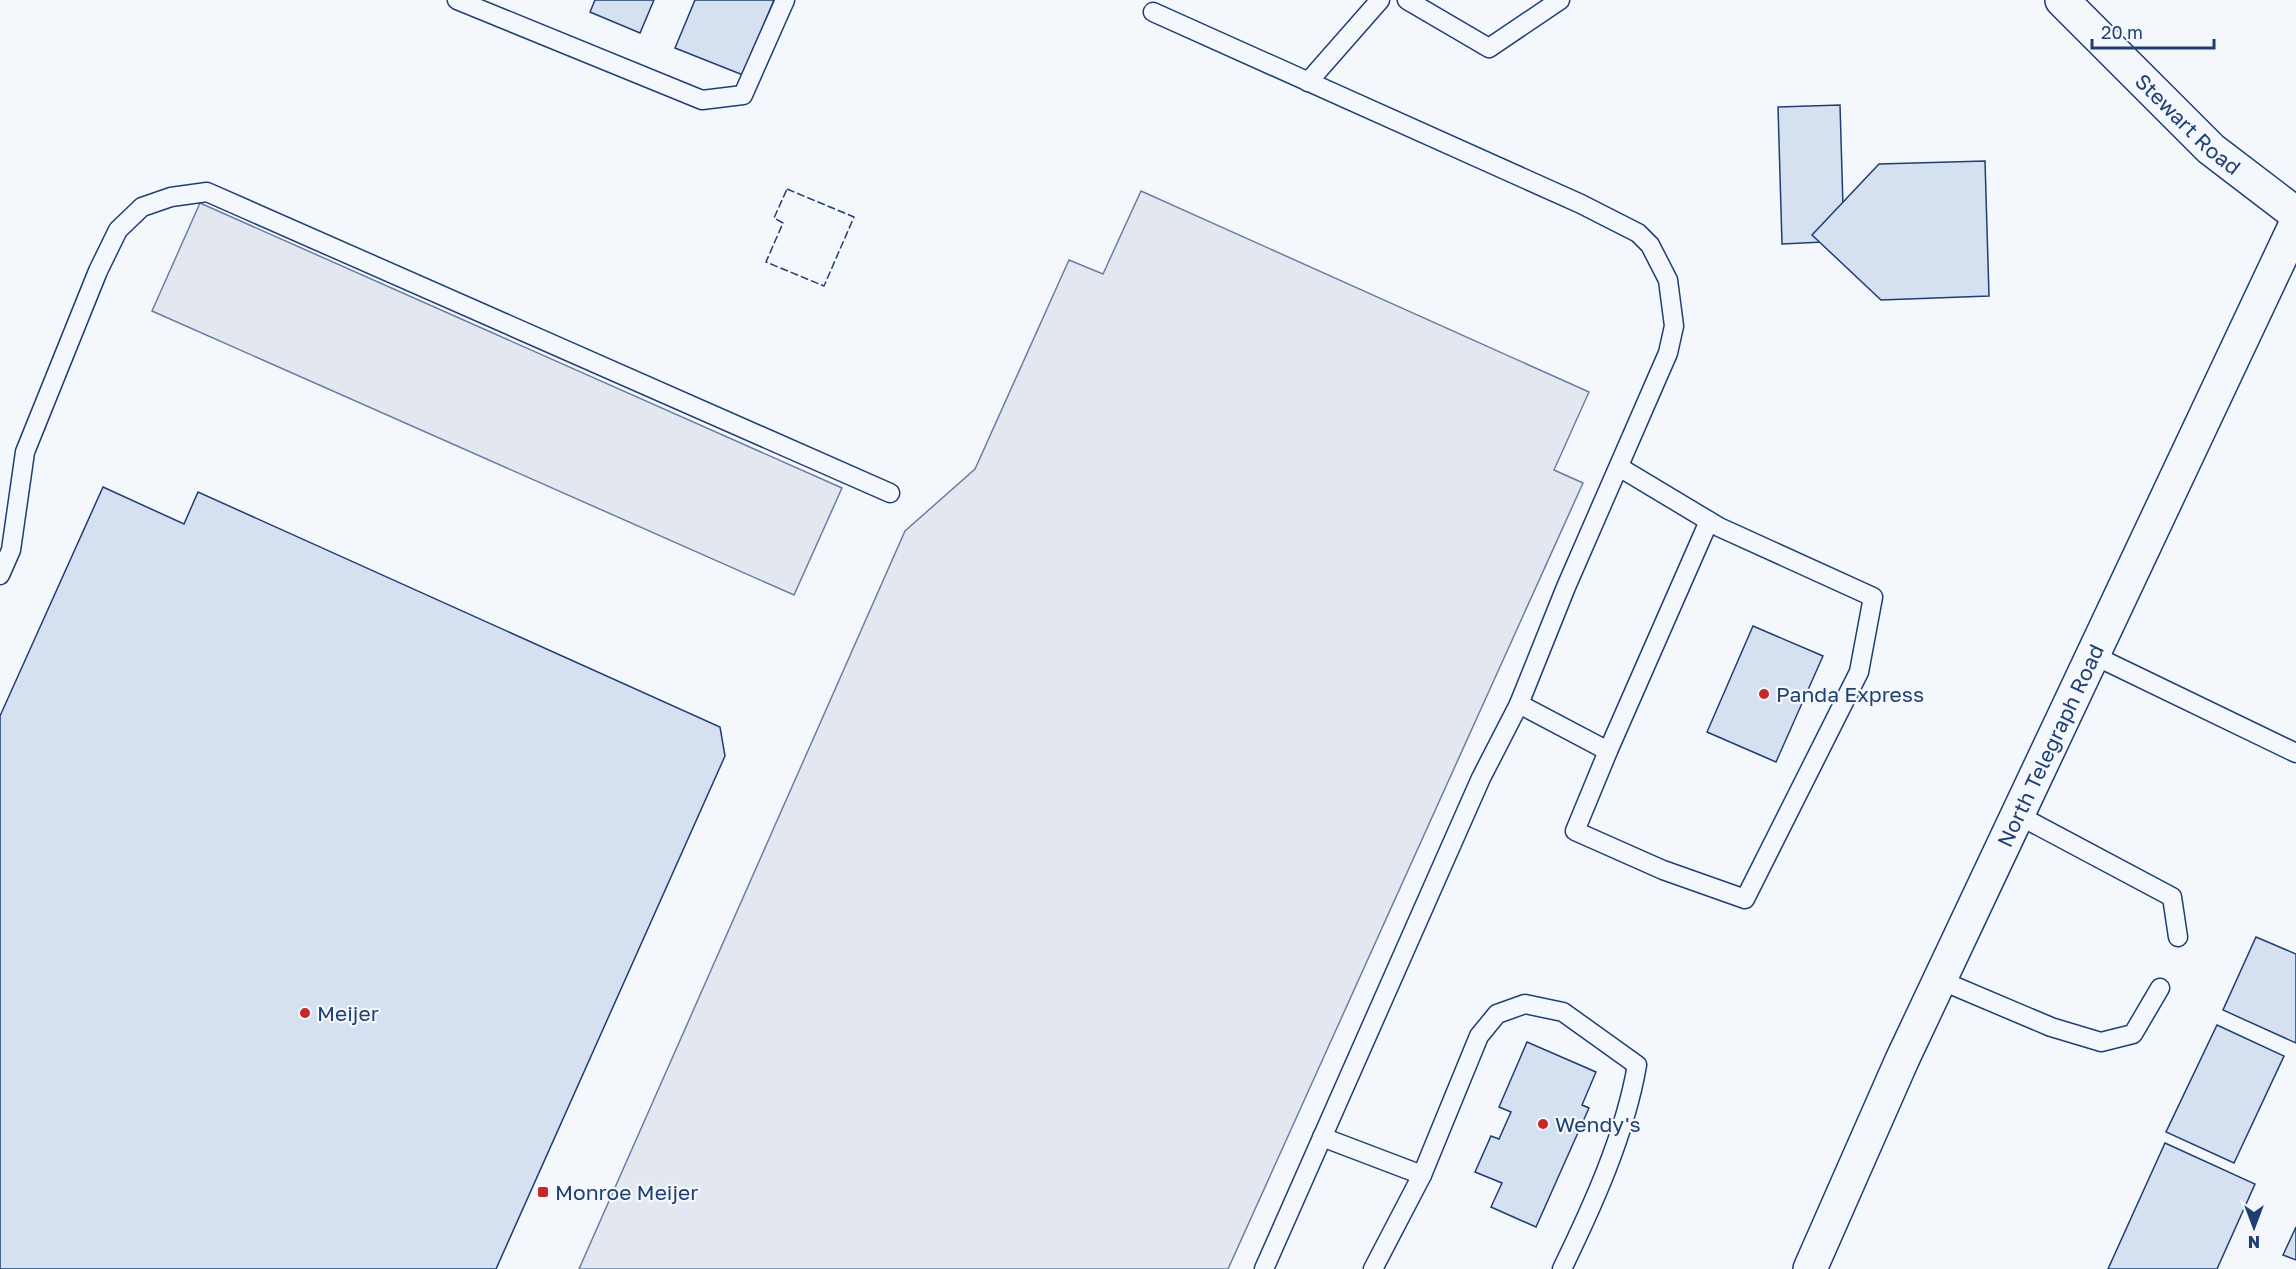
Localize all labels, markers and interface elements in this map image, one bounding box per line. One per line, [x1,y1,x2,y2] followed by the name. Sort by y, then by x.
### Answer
[2092,12,2214,50] scale bar
[2101,21,2143,43] text: 20 m
[2130,68,2246,180] street label: Stewart Road
[1991,640,2109,851] street label: North Telegraph Road
[1776,681,1924,707] place label: Panda Express
[1757,687,1771,701] marker: Panda Express
[317,1000,379,1026] place label: Meijer
[298,1006,312,1020] marker: Meijer
[1555,1111,1641,1137] place label: Wendy's
[1536,1117,1550,1131] marker: Wendy's
[555,1179,698,1205] place label: Monroe Meijer
[536,1185,550,1199] marker: Monroe Meijer
[2224,1197,2284,1257] north arrow
[2248,1232,2260,1252] text: N

